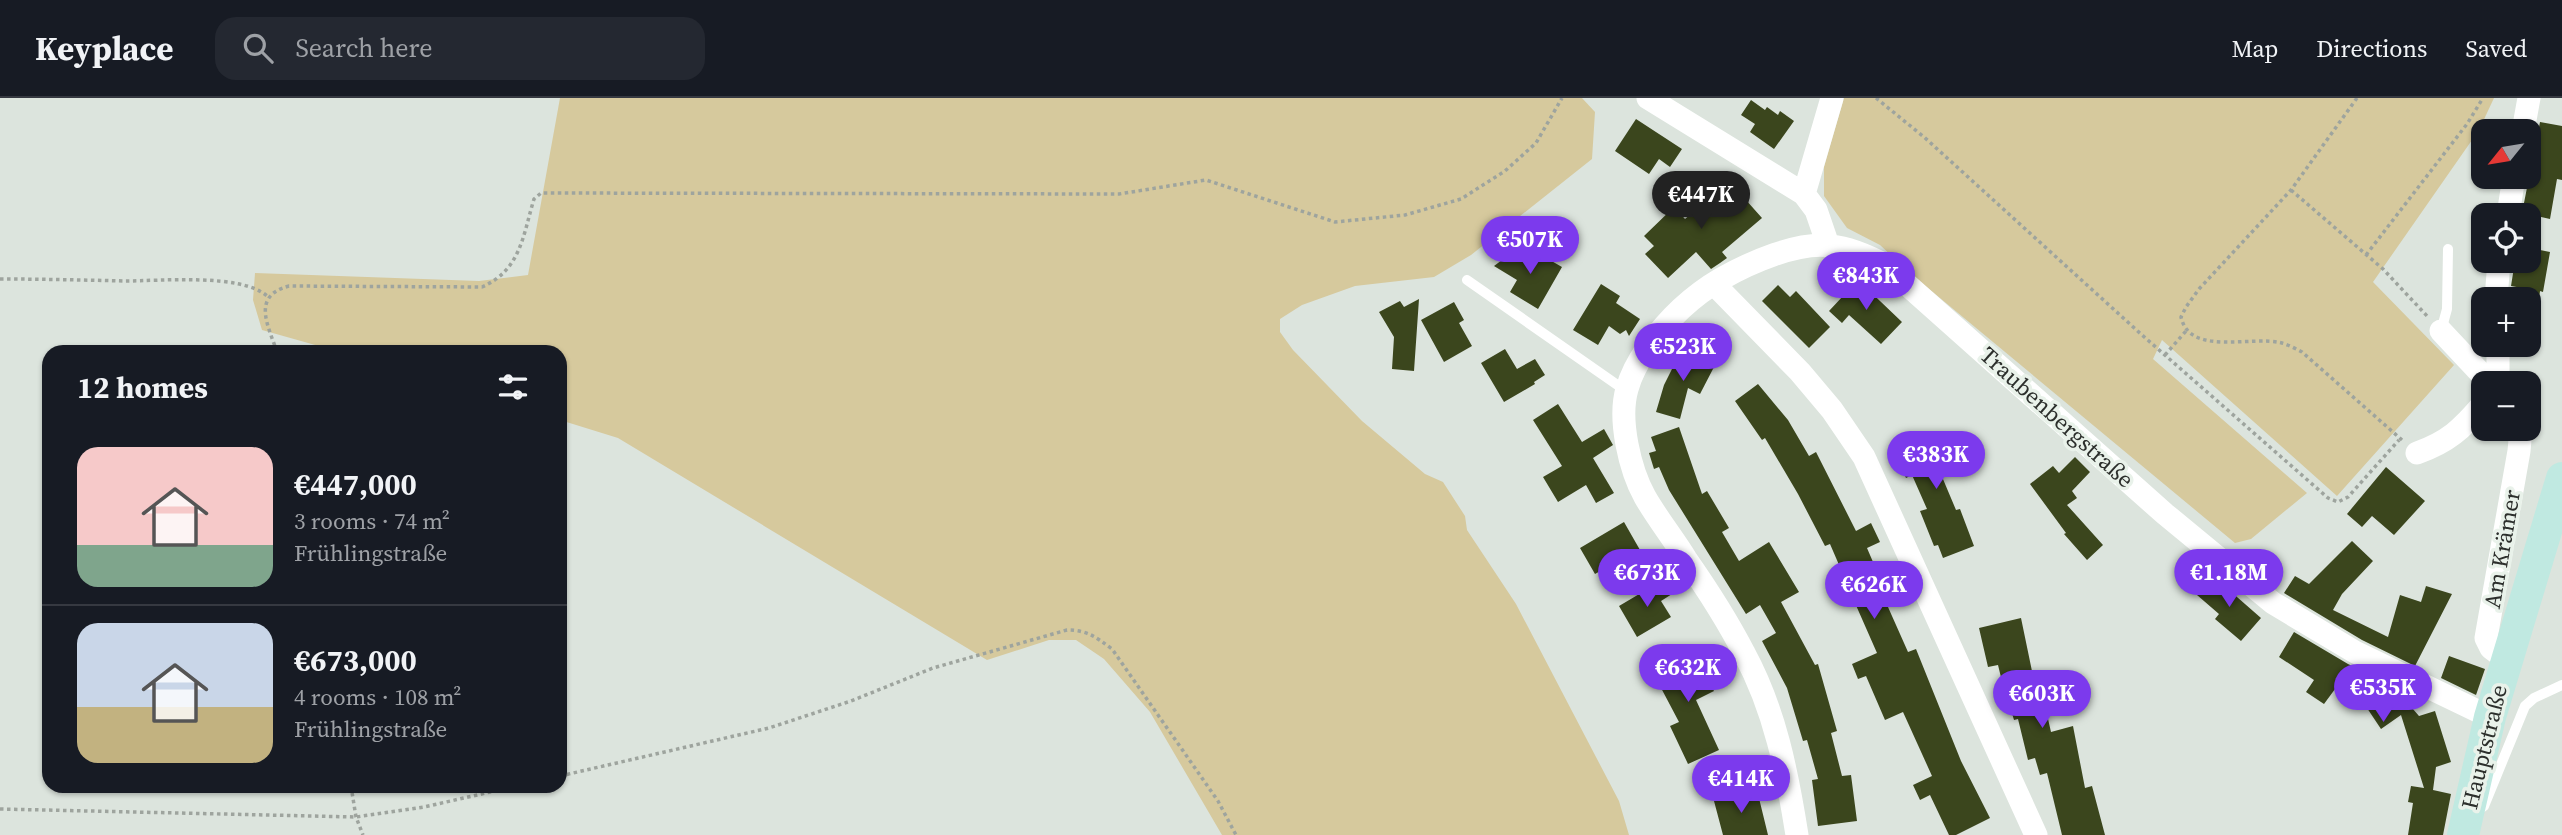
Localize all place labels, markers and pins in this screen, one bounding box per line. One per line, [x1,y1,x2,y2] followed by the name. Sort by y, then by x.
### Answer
[1652,172,1750,231] pin: €447K
[1481,216,1579,276] pin: €507K
[1817,252,1915,312] pin: €843K
[1634,324,1732,383] pin: €523K
[1887,432,1985,491] pin: €383K
[1598,550,1696,609] pin: €673K
[2172,550,2286,609] pin: €1.18M
[1825,561,1923,621] pin: €626K
[1639,644,1737,704] pin: €632K
[2334,664,2432,724] pin: €535K
[1993,670,2091,730] pin: €603K
[1692,756,1790,815] pin: €414K

